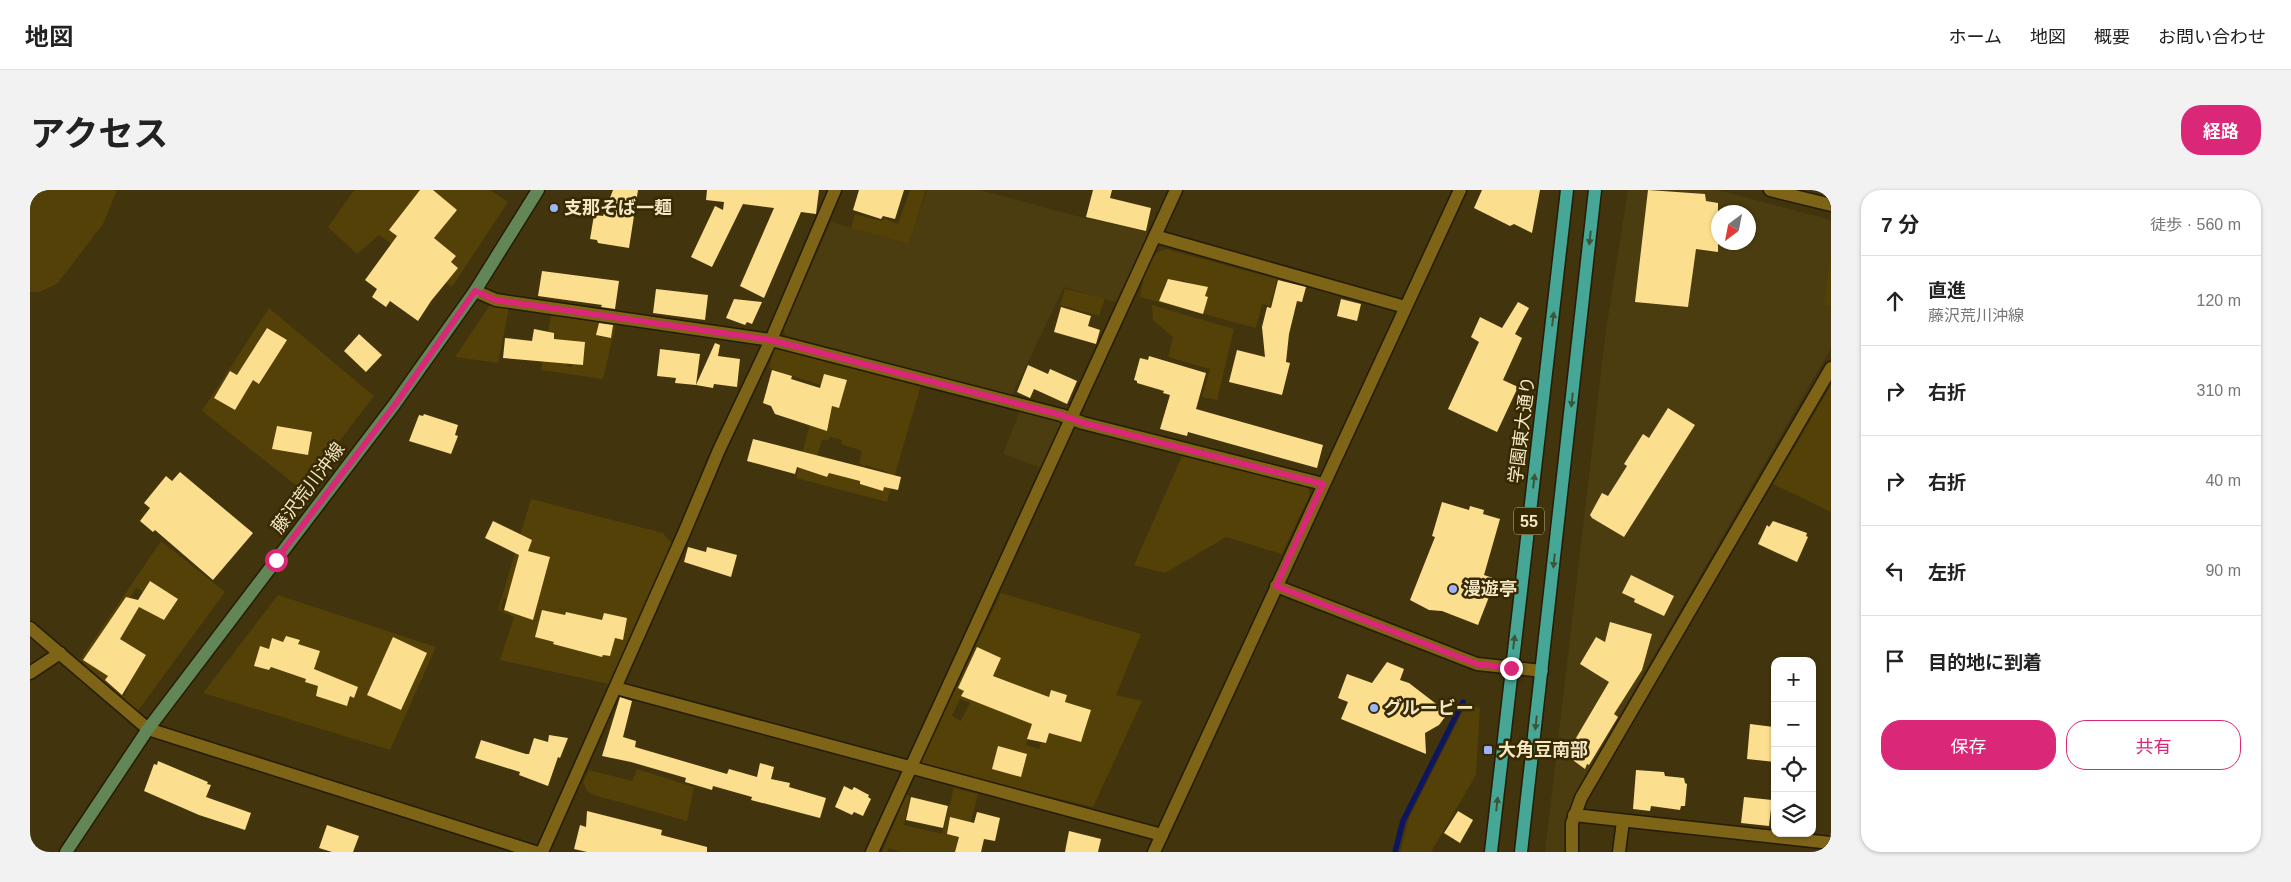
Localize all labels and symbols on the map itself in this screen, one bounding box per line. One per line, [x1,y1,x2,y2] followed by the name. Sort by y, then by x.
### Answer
[564,198,672,218] place label: 支那そば一麺
[548,202,560,214] marker: 支那そば一麺
[1711,205,1756,250] north arrow
[1586,231,1594,247] one-way arrow
[1549,311,1557,327] one-way arrow
[1505,375,1539,485] street label: 学園東大通り
[1568,392,1576,408] one-way arrow
[268,439,348,537] street label: 藤沢荒川沖線
[1530,472,1538,488] one-way arrow
[1514,508,1544,534] road number: 55
[265,549,288,572] route start
[1550,554,1558,570] one-way arrow
[1463,579,1517,599] place label: 漫遊亭
[1447,583,1459,595] marker: 漫遊亭
[1510,634,1518,650] one-way arrow
[1500,657,1523,680] route end
[1384,698,1474,718] place label: グルービー
[1368,702,1380,714] marker: グルービー
[1532,715,1540,731] one-way arrow
[1498,739,1588,760] place label: 大角豆南部
[1482,744,1494,756] marker: 大角豆南部
[1493,795,1501,811] one-way arrow

